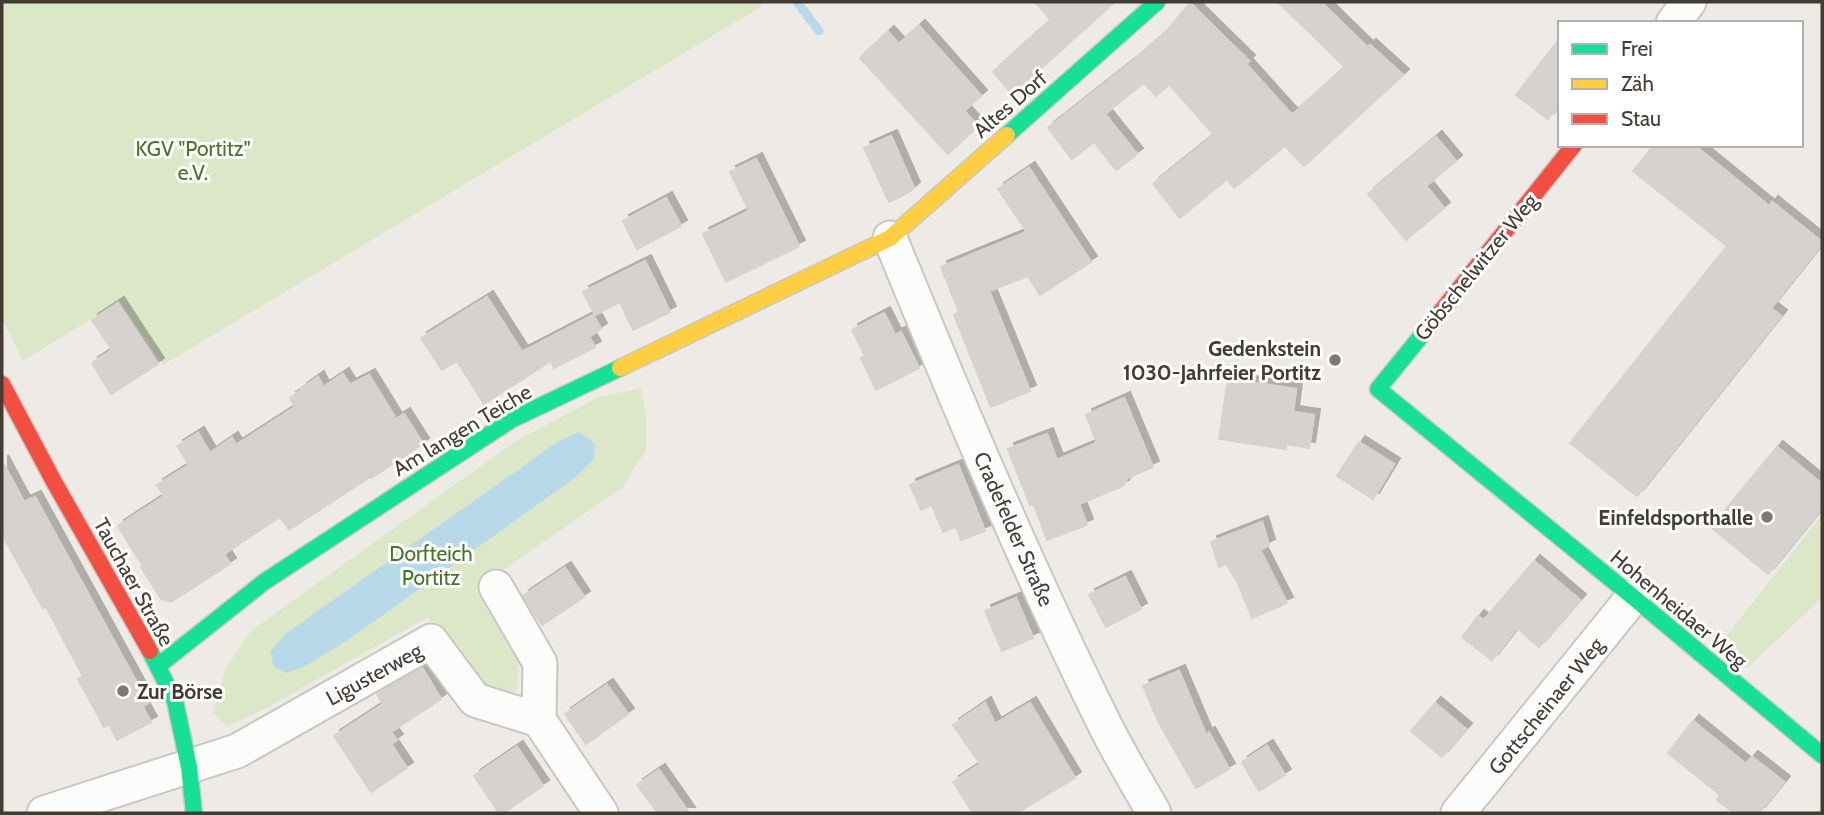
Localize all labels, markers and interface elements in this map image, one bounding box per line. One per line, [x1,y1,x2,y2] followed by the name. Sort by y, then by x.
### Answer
[1558,21,1803,147] legend
[1621,36,1653,61] text: Frei
[968,65,1052,143] street label: Altes Dorf
[1621,71,1654,96] text: Zäh
[1621,106,1661,131] text: Stau
[136,136,250,185] park label: KGV "Portitz" e.V.
[1409,188,1543,345] street label: Göbschelwitzer Weg
[1123,336,1321,385] place label: Gedenkstein 1030-Jahrfeier Portitz
[1327,352,1343,368] marker: Gedenkstein 1030-Jahrfeier Portitz
[388,379,536,481] street label: Am langen Teiche
[969,448,1059,610] street label: Cradefelder Straße
[1598,505,1753,530] place label: Einfeldsporthalle
[1759,509,1775,525] marker: Einfeldsporthalle
[89,514,180,651] street label: Tauchaer Straße
[389,541,473,590] park label: Dorfteich Portitz
[1606,545,1753,674] street label: Hohenheidaer Weg
[1483,632,1609,779] street label: Gottscheinaer Weg
[322,637,427,711] street label: Ligusterweg
[137,679,223,704] place label: Zur Börse
[115,683,131,699] marker: Zur Börse

